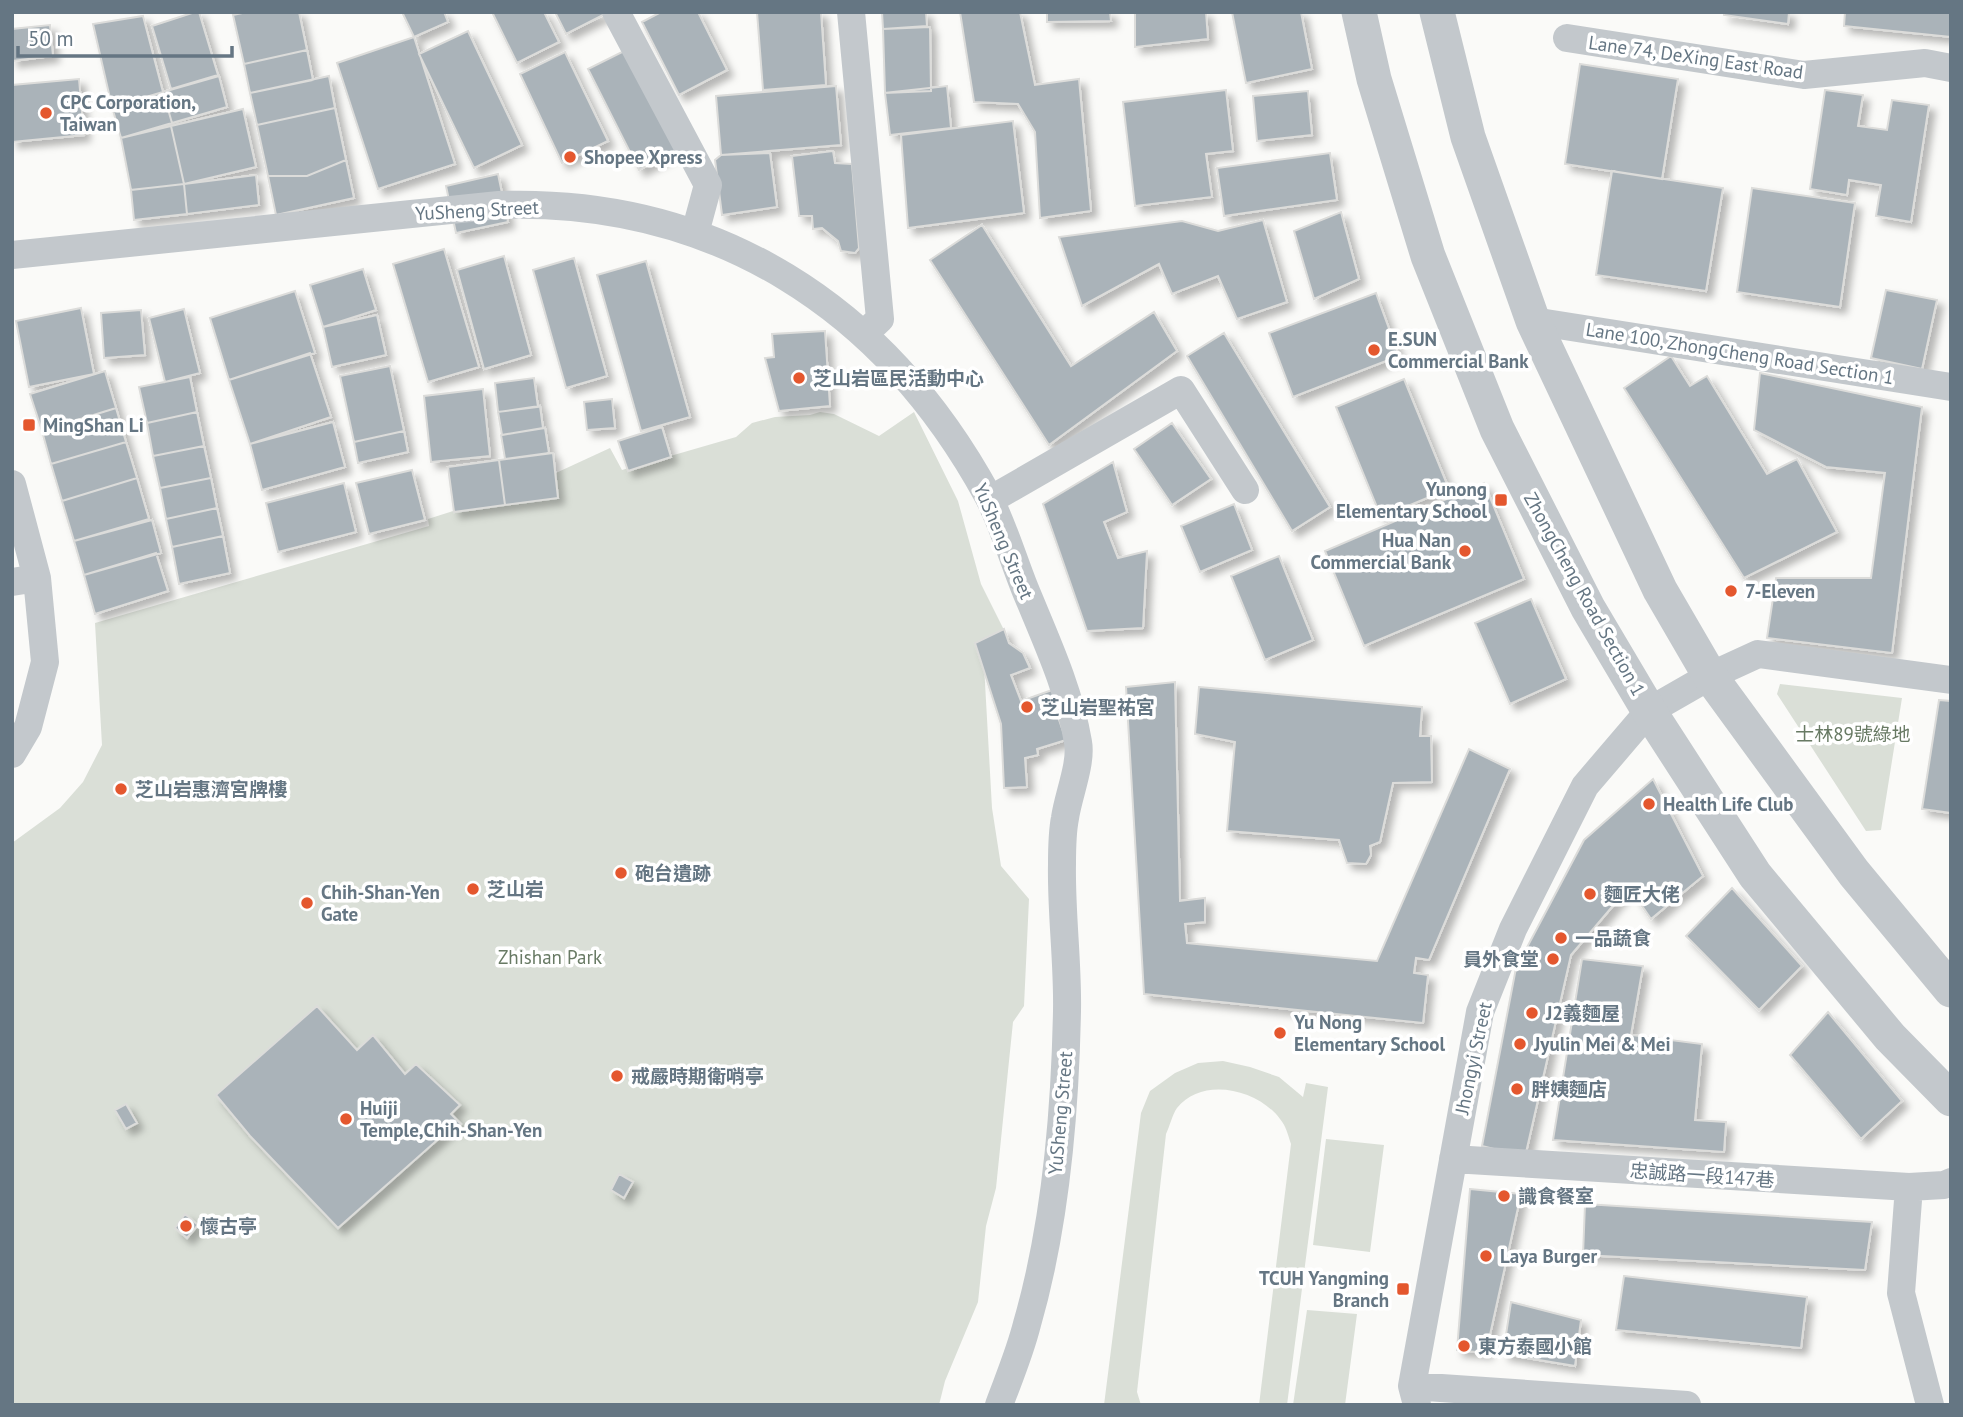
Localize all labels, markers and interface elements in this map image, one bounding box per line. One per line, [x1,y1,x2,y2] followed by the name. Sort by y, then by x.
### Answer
[18,14,231,58] scale bar
[28,25,74,52] text: 50 m
[1587,30,1805,84] street label: Lane 74, DeXing East Road
[60,90,196,136] place label: CPC Corporation, Taiwan
[38,105,54,121] marker: CPC Corporation, Taiwan
[584,145,703,169] place label: Shopee Xpress
[562,149,578,165] marker: Shopee Xpress
[415,195,540,225] street label: YuSheng Street
[1584,317,1896,389] street label: Lane 100, ZhongCheng Road Section 1
[1388,327,1529,373] place label: E.SUN Commercial Bank
[1366,342,1382,358] marker: E.SUN Commercial Bank
[813,366,984,390] place label: 芝山岩區民活動中心
[791,370,807,386] marker: 芝山岩區民活動中心
[43,413,144,437] place label: MingShan Li
[21,417,37,433] marker: MingShan Li
[1336,477,1487,523] place label: Yunong Elementary School
[969,479,1039,603] street label: YuSheng Street
[1519,488,1651,700] street label: ZhongCheng Road Section 1
[1493,492,1509,508] marker: Yunong Elementary School
[1310,528,1452,574] place label: Hua Nan Commercial Bank
[1457,543,1473,559] marker: Hua Nan Commercial Bank
[1745,579,1815,603] place label: 7-Eleven
[1723,583,1739,599] marker: 7-Eleven
[1041,695,1155,719] place label: 芝山岩聖祐宮
[1019,699,1035,715] marker: 芝山岩聖祐宮
[1795,722,1911,746] park label: 士林89號綠地
[135,777,287,801] place label: 芝山岩惠濟宮牌樓
[113,781,129,797] marker: 芝山岩惠濟宮牌樓
[1663,792,1794,816] place label: Health Life Club
[1641,796,1657,812] marker: Health Life Club
[635,861,711,885] place label: 砲台遺跡
[613,865,629,881] marker: 砲台遺跡
[487,877,544,901] place label: 芝山岩
[321,880,440,926] place label: Chih-Shan-Yen Gate
[465,881,481,897] marker: 芝山岩
[1604,882,1680,906] place label: 麵匠大佬
[1582,886,1598,902] marker: 麵匠大佬
[299,895,315,911] marker: Chih-Shan-Yen Gate
[1575,926,1651,950] place label: 一品蔬食
[1553,930,1569,946] marker: 一品蔬食
[498,945,602,969] park label: Zhishan Park
[1463,947,1539,971] place label: 員外食堂
[1545,951,1561,967] marker: 員外食堂
[1449,999,1497,1117] street label: Jhongyi Street
[1545,1001,1620,1025] place label: J2義麵屋
[1524,1005,1540,1021] marker: J2義麵屋
[1293,1010,1445,1056] place label: Yu Nong Elementary School
[1272,1025,1288,1041] marker: Yu Nong Elementary School
[1533,1032,1671,1056] place label: Jyulin Mei & Mei
[1512,1036,1528,1052] marker: Jyulin Mei & Mei
[1043,1050,1077,1176] street label: YuSheng Street
[631,1064,764,1088] place label: 戒嚴時期衛哨亭
[609,1068,625,1084] marker: 戒嚴時期衛哨亭
[1531,1077,1607,1101] place label: 胖姨麵店
[1509,1081,1525,1097] marker: 胖姨麵店
[360,1096,542,1142] place label: Huiji Temple,Chih-Shan-Yen
[338,1111,354,1127] marker: Huiji Temple,Chih-Shan-Yen
[1629,1158,1775,1192] street label: 忠誠路一段147巷
[1518,1184,1594,1208] place label: 識食餐室
[1496,1188,1512,1204] marker: 識食餐室
[200,1214,257,1238] place label: 懷古亭
[178,1218,194,1234] marker: 懷古亭
[1500,1244,1597,1268] place label: Laya Burger
[1478,1248,1494,1264] marker: Laya Burger
[1259,1266,1389,1312] place label: TCUH Yangming Branch
[1395,1281,1411,1297] marker: TCUH Yangming Branch
[1478,1334,1592,1358] place label: 東方泰國小館
[1456,1338,1472,1354] marker: 東方泰國小館

